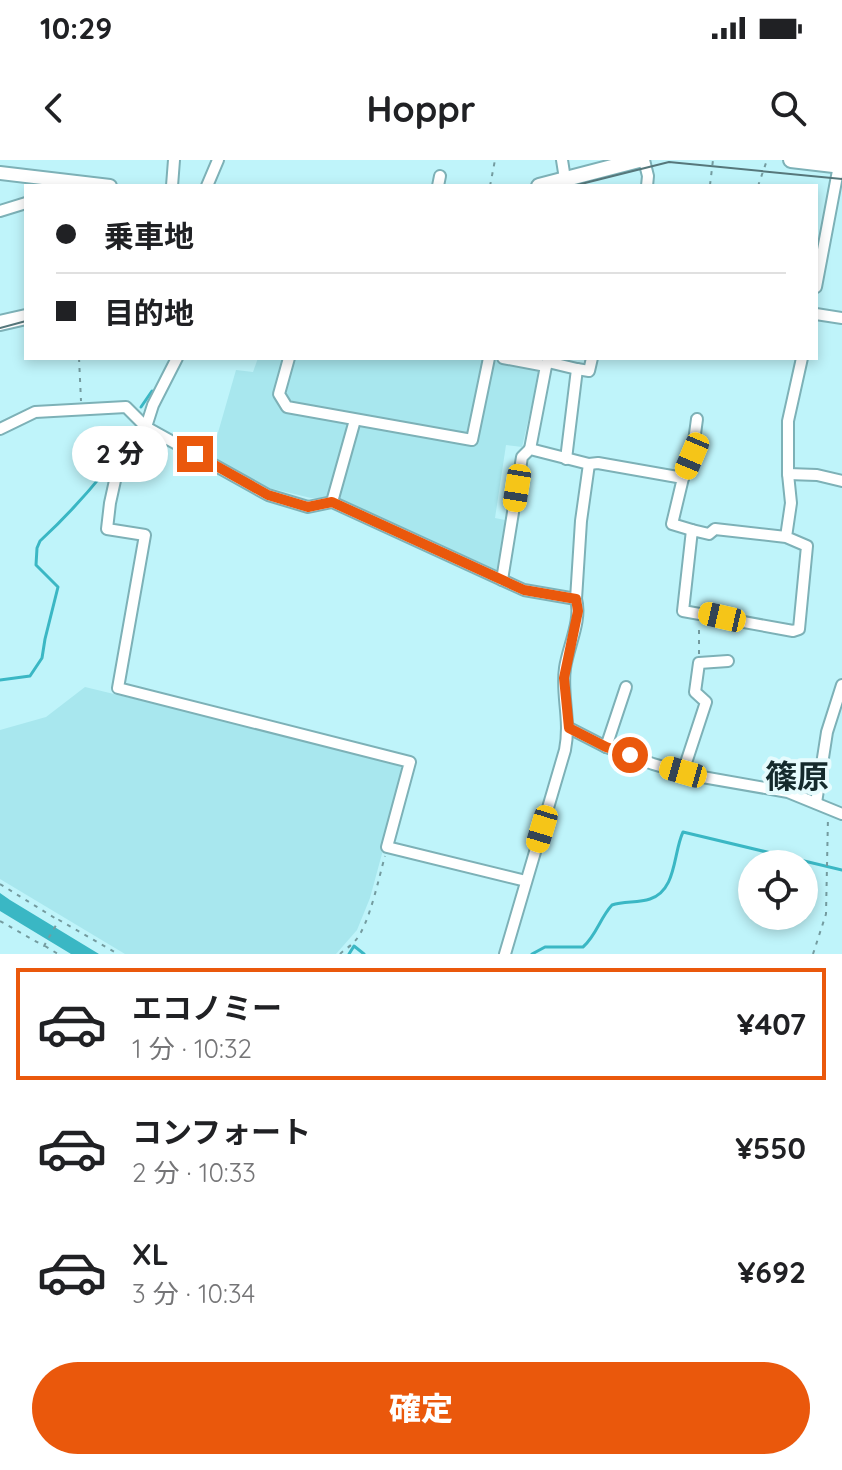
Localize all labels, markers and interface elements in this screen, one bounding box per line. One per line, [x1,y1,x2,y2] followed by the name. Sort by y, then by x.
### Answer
[40,9,112,47] text: 10:29
[32,86,76,130] icon: back
[366,86,476,131] text: Hoppr
[766,86,810,130] icon: search
[104,217,194,255] text: 乗車地
[104,294,194,332] text: 目的地
[71,426,167,482] callout: 2 分
[672,429,712,483] car
[177,436,213,472] route end
[96,437,144,470] text: 2 分
[501,462,533,514] car
[696,600,748,634] car
[612,737,648,773] route start
[657,754,709,790] car
[765,756,829,796] district label: 篠原
[524,803,560,855] car
[738,850,818,930] map controls
[738,850,818,930] button: locate
[36,988,108,1060] icon: car
[132,989,282,1027] text: エコノミー
[737,1005,806,1043] text: ¥407
[132,1032,252,1065] text: 1 分 · 10:32
[36,1112,108,1184] icon: car
[132,1113,311,1151] text: コンフォート
[735,1129,806,1167] text: ¥550
[132,1156,256,1189] text: 2 分 · 10:33
[132,1235,169,1273] text: XL
[36,1236,108,1308] icon: car
[737,1253,806,1291] text: ¥692
[132,1277,255,1310] text: 3 分 · 10:34
[32,1362,810,1454] button: 確定

